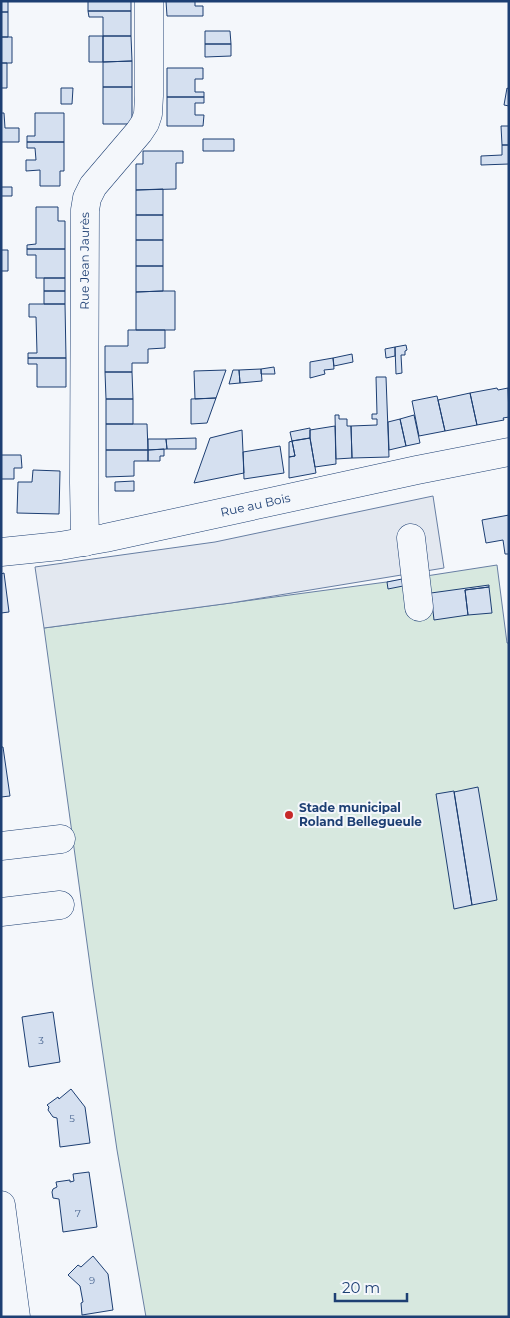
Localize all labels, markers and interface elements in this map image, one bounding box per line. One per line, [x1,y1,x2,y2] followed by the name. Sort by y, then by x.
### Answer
[77,212,92,310] street label: Rue Jean Jaurès
[219,490,292,520] street label: Rue au Bois
[299,800,422,829] place label: Stade municipal Roland Bellegueule
[283,809,295,821] marker: Stade municipal Roland Bellegueule
[38,1034,44,1047] house number: 3
[69,1112,75,1125] house number: 5
[75,1207,81,1220] house number: 7
[335,1270,408,1302] scale bar
[89,1274,95,1287] house number: 9
[342,1278,380,1297] text: 20 m

